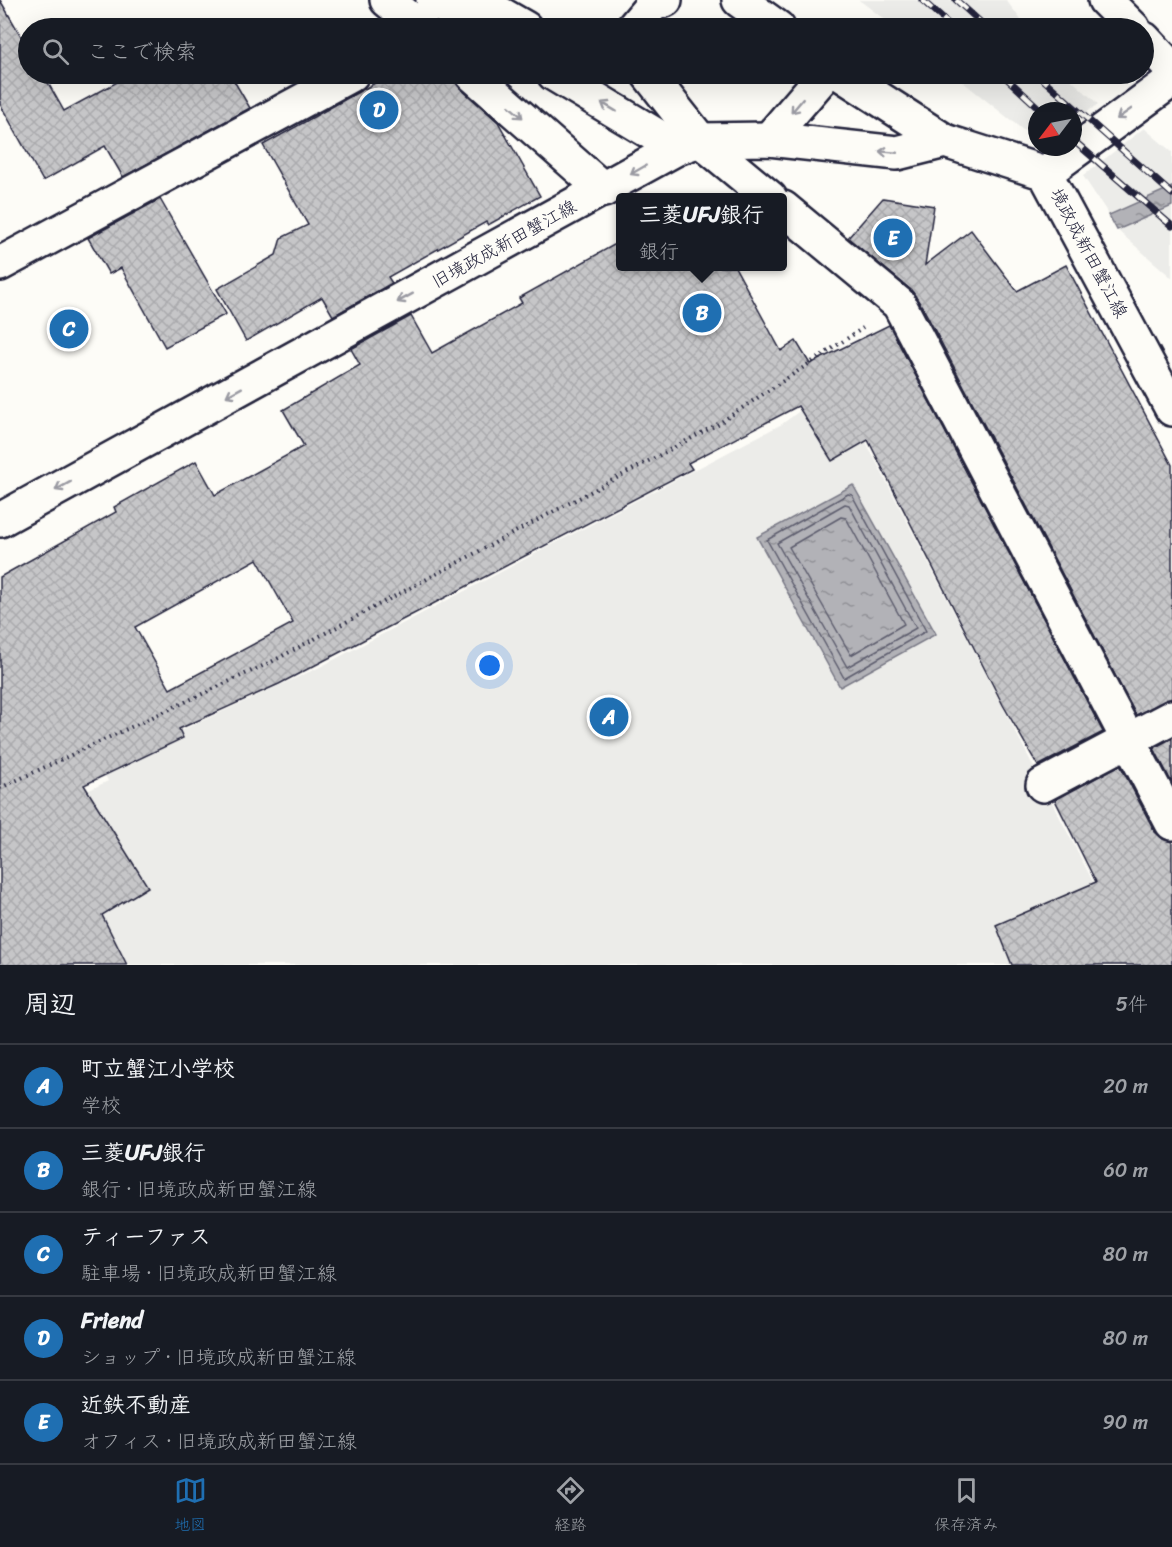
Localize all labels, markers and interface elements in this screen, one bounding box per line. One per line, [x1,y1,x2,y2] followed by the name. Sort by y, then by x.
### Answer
[18,18,1154,84] search box
[87,32,197,71] text: ここで検索
[39,35,72,68] icon: search
[360,88,398,132] pin: D
[790,98,804,113] one-way arrow
[601,100,618,112] one-way arrow
[1028,102,1082,156] north arrow
[508,105,523,119] one-way arrow
[1117,108,1133,120] one-way arrow
[879,146,898,157] one-way arrow
[630,165,647,177] one-way arrow
[1041,182,1137,324] street label: 境政成新田蟹江線
[425,191,583,297] street label: 旧境政成新田蟹江線
[616,193,787,271] popup
[639,195,764,234] text: 三菱UFJ銀行
[874,216,912,260] pin: E
[639,234,679,269] text: 銀行
[682,290,722,336] pin: B
[397,293,415,304] one-way arrow
[50,306,88,352] pin: C
[226,386,243,398] one-way arrow
[55,481,73,492] one-way arrow
[475,651,504,680] your location
[590,694,628,740] pin: A
[24,981,76,1027] text: 周辺
[1116,987,1148,1022] text: 5件
[81,1049,235,1088] text: 町立蟹江小学校
[37,1069,50,1104] text: A
[1103,1069,1148,1104] text: 20 m
[81,1088,121,1123] text: 学校
[81,1133,206,1172] text: 三菱UFJ銀行
[37,1153,50,1188] text: B
[1103,1153,1148,1188] text: 60 m
[81,1172,317,1207] text: 銀行 · 旧境政成新田蟹江線
[81,1217,211,1256] text: ティーファス
[37,1237,50,1272] text: C
[1103,1237,1148,1272] text: 80 m
[81,1256,337,1291] text: 駐車場 · 旧境政成新田蟹江線
[81,1301,143,1340] text: Friend
[38,1321,49,1356] text: D
[1103,1321,1148,1356] text: 80 m
[81,1340,356,1375] text: ショップ · 旧境政成新田蟹江線
[81,1385,191,1424] text: 近鉄不動産
[38,1405,49,1440] text: E
[1103,1405,1148,1440] text: 90 m
[81,1424,357,1459] text: オフィス · 旧境政成新田蟹江線
[174,1474,207,1539] tab: 地図
[554,1474,587,1539] tab: 経路
[934,1474,998,1539] tab: 保存済み

